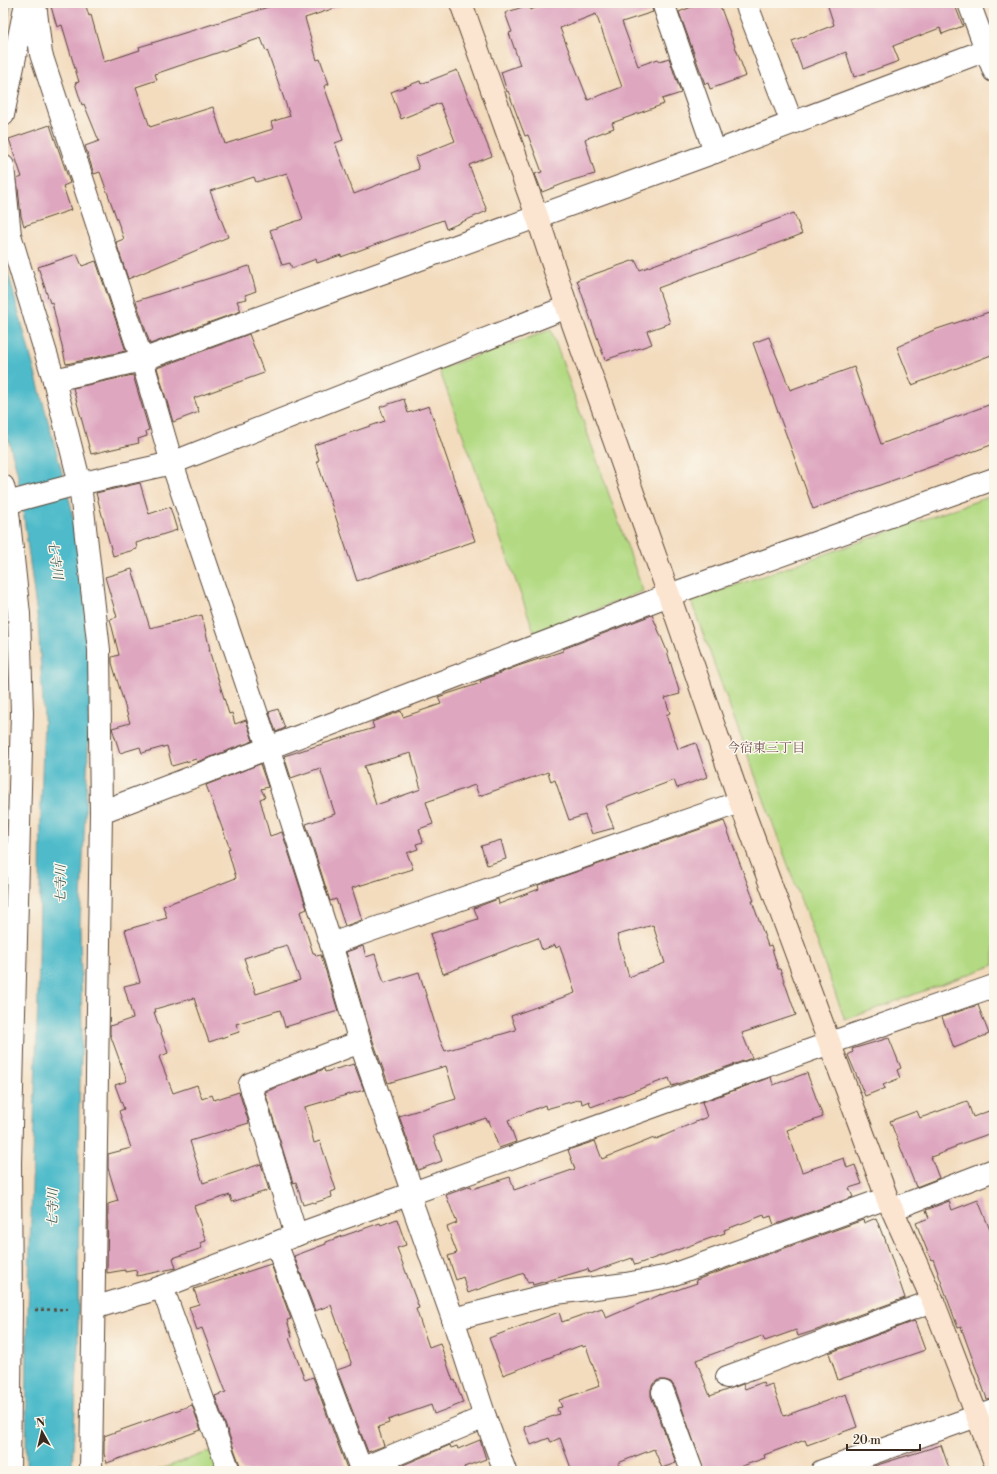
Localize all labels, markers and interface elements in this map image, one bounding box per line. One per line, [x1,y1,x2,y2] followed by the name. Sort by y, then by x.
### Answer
[44,539,66,582] water label: 七寺川
[727,740,805,756] district label: 今宿東三丁目
[53,863,69,904] water label: 七寺川
[45,1186,61,1228] water label: 七寺川
[22,1412,62,1452] north arrow
[35,1416,46,1431] text: N
[847,1426,920,1452] scale bar
[853,1433,881,1448] text: 20 m

